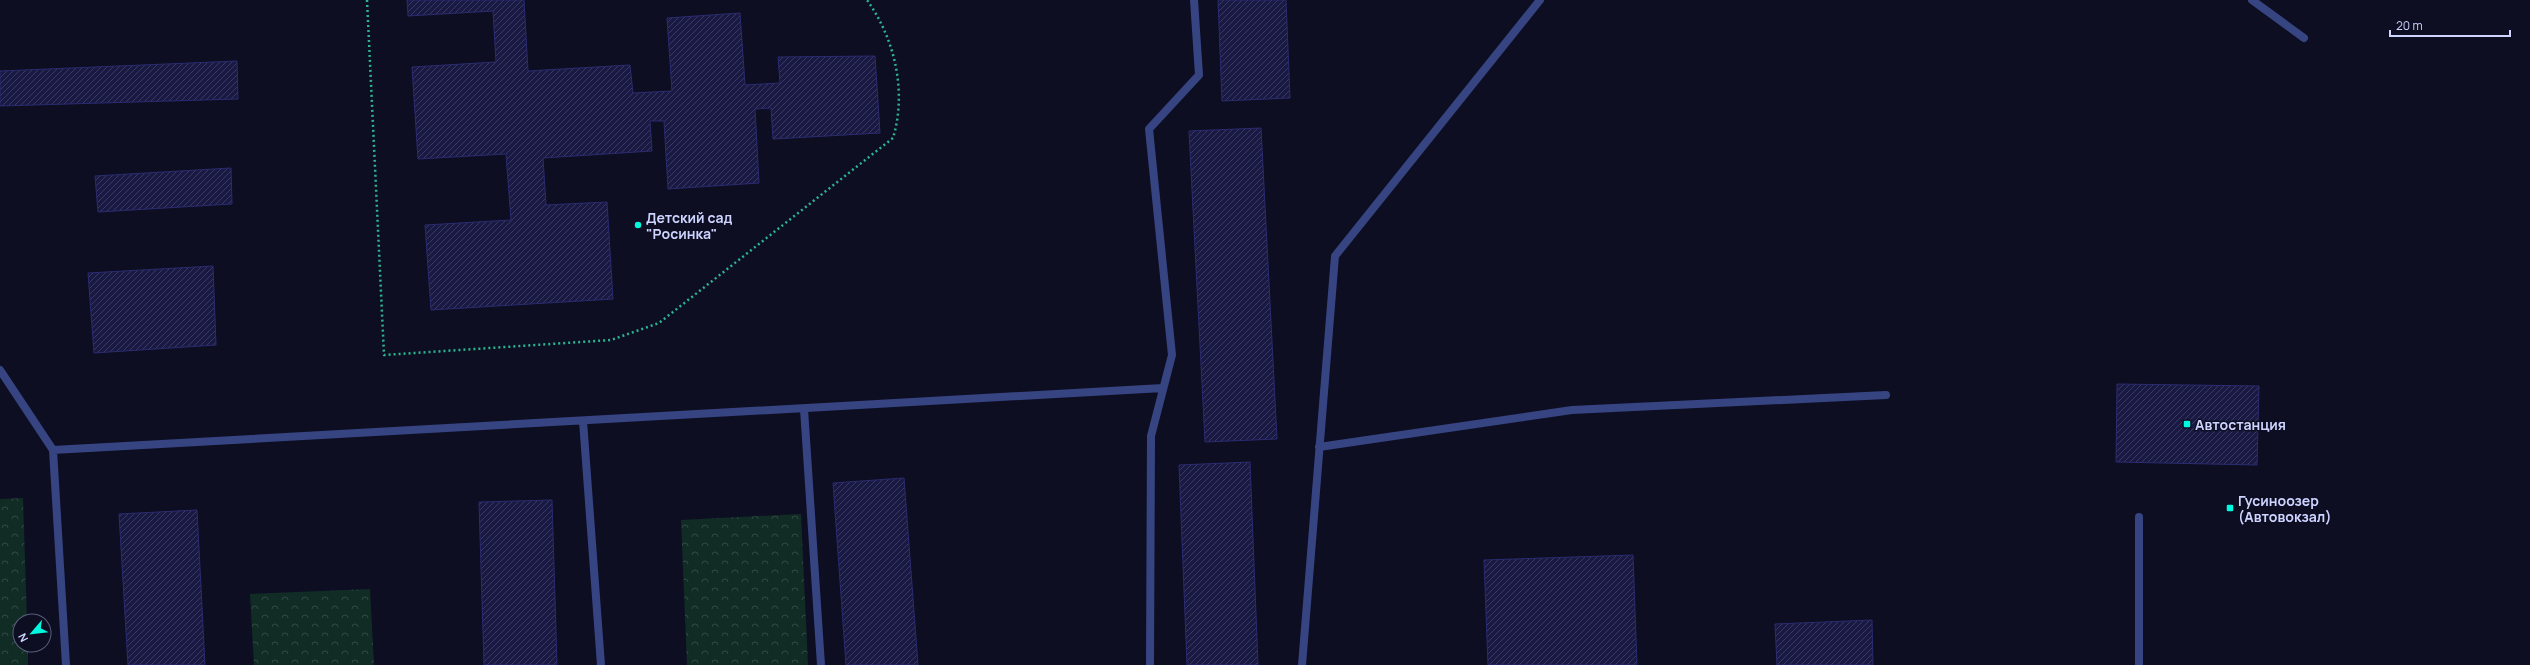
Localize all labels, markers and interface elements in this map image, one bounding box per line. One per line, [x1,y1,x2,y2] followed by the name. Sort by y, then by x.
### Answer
[2390,12,2510,38] scale bar
[2396,17,2423,34] text: 20 m
[646,208,732,243] place label: Детский сад "Росинка"
[633,220,643,230] marker: Детский сад "Росинка"
[2195,415,2286,434] place label: Автостанция
[2182,419,2192,429] marker: Автостанция
[2238,491,2332,526] place label: Гусиноозер (Автовокзал)
[2225,503,2235,513] marker: Гусиноозер (Автовокзал)
[12,613,52,653] north arrow
[14,631,31,645] text: N

